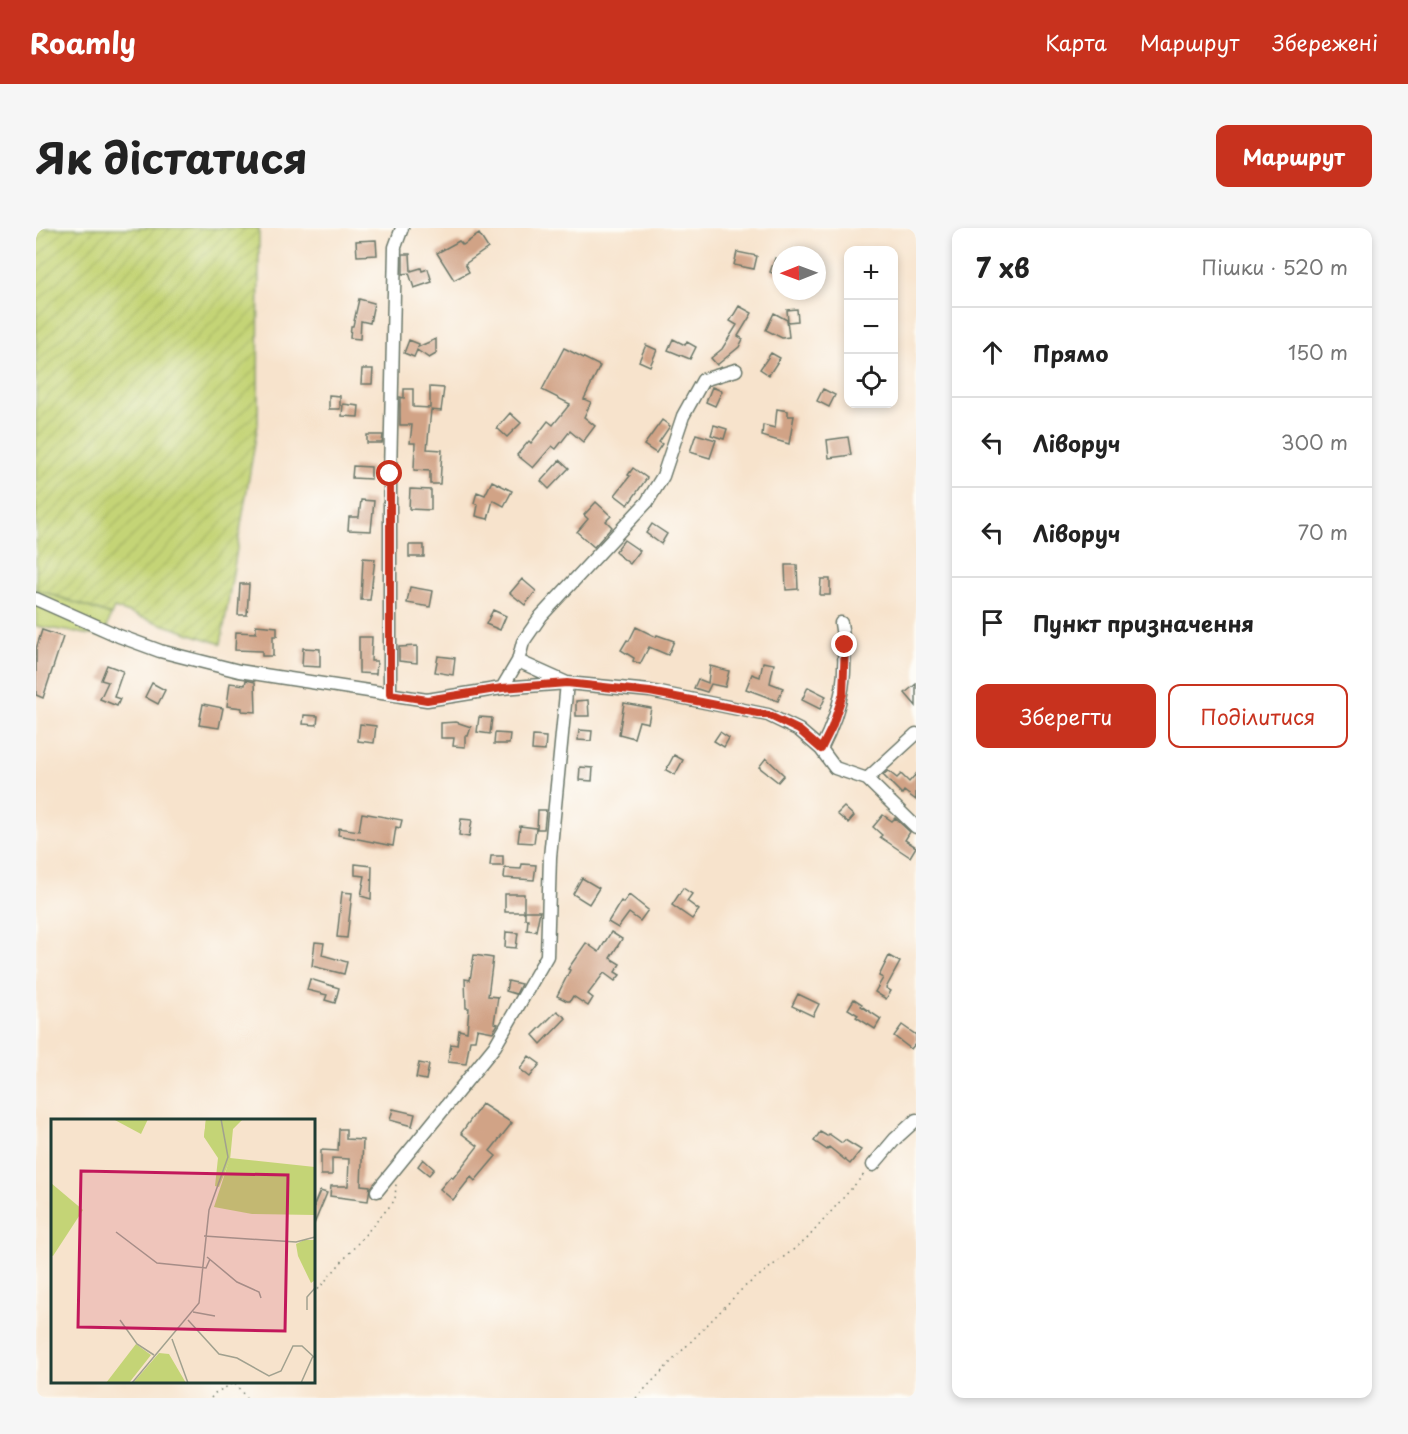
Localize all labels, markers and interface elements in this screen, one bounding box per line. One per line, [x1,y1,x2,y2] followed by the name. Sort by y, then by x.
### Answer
[30,21,136,64] text: Roamly
[1045,26,1107,58] text: Карта
[1140,26,1239,58] text: Маршрут
[1272,26,1378,58] text: Збережені
[36,125,308,188] text: Як дістатися
[1216,125,1372,187] button: Маршрут
[772,246,826,300] north arrow
[844,246,898,408] map controls
[844,246,898,300] button: +
[976,248,1030,287] text: 7 хв
[1201,252,1348,282] text: Пішки · 520 m
[844,300,898,354] button: −
[976,336,1009,369] icon: ahead
[1033,336,1108,369] text: Прямо
[1288,337,1348,367] text: 150 m
[844,354,898,408] button: locate
[976,426,1009,459] icon: left
[1033,426,1120,459] text: Ліворуч
[1281,427,1348,457] text: 300 m
[376,460,402,486] route start
[976,516,1009,549] icon: left
[1033,516,1120,549] text: Ліворуч
[1298,517,1348,547] text: 70 m
[976,606,1009,639] icon: arrive
[1033,606,1254,639] text: Пункт призначення
[831,631,857,657] route end
[976,684,1156,748] button: Зберегти
[1168,684,1348,748] button: Поділитися
[51,1119,315,1383] inset map

